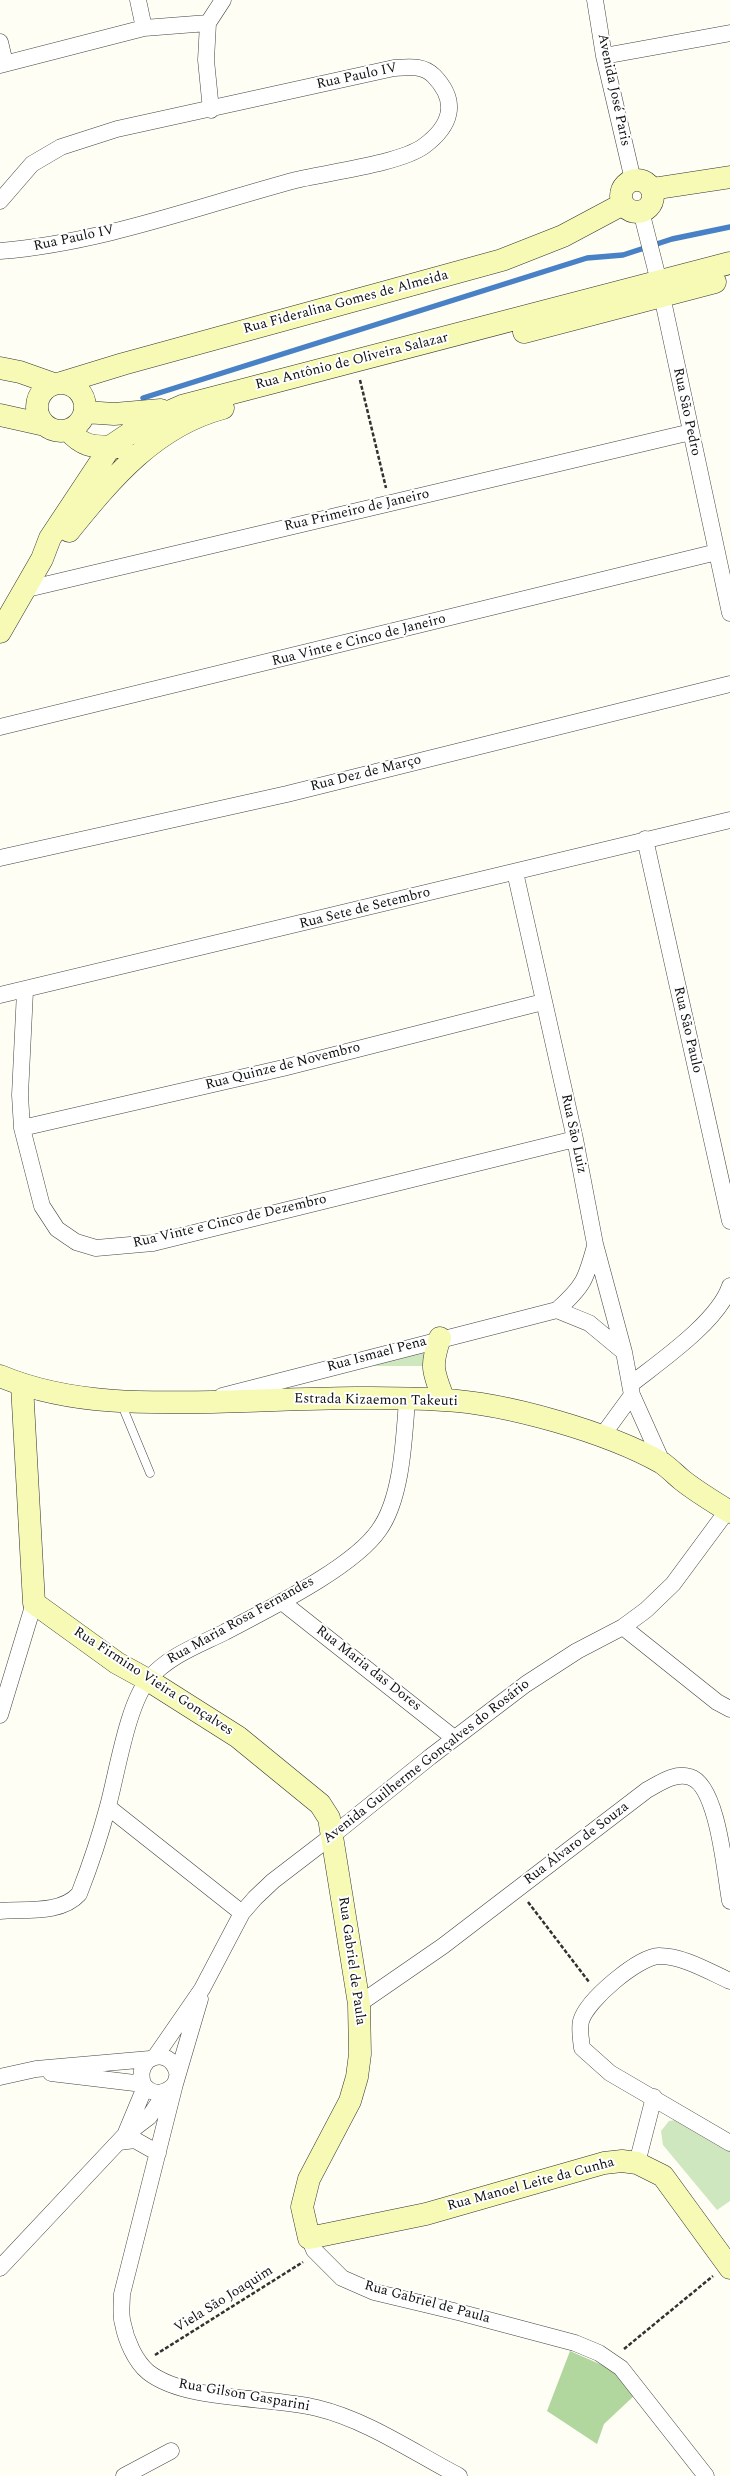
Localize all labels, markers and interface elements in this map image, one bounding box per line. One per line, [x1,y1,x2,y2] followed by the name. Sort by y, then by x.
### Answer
[593,32,633,148] street label: Avenida José Paris
[315,60,399,94] street label: Rua Paulo IV
[32,222,116,256] street label: Rua Paulo IV
[242,268,450,338] street label: Rua Fideralina Gomes de Almeida
[254,330,450,394] street label: Rua Antônio de Oliveira Salazar
[668,367,704,457] street label: Rua São Pedro
[283,486,431,536] street label: Rua Primeiro de Janeiro
[270,611,448,671] street label: Rua Vinte e Cinco de Janeiro
[309,752,423,796] street label: Rua Dez de Março
[298,885,432,933] street label: Rua Sete de Setembro
[669,985,705,1075] street label: Rua São Paulo
[204,1040,362,1094] street label: Rua Quinze de Novembro
[556,1093,590,1175] street label: Rua São Luiz
[132,1192,328,1252] street label: Rua Vinte e Cinco de Dezembro
[325,1334,429,1376] street label: Rua Ismael Pena
[294,1391,458,1411] street label: Estrada Kizaemon Takeuti
[165,1574,317,1668] street label: Rua Maria Rosa Fernandes
[312,1623,424,1715] street label: Rua Maria das Dores
[70,1624,236,1740] street label: Rua Firmino Vieira Gonçalves
[321,1676,533,1848] street label: Avenida Guilherme Gonçalves do Rosário
[521,1799,633,1889] street label: Rua Álvaro de Souza
[334,1896,368,2026] street label: Rua Gabriel de Paula
[446,2155,616,2215] street label: Rua Manoel Leite da Cunha
[171,2263,277,2337] street label: Viela São Joaquim
[362,2278,492,2328] street label: Rua Gabriel de Paula
[177,2376,311,2416] street label: Rua Gilson Gasparini

